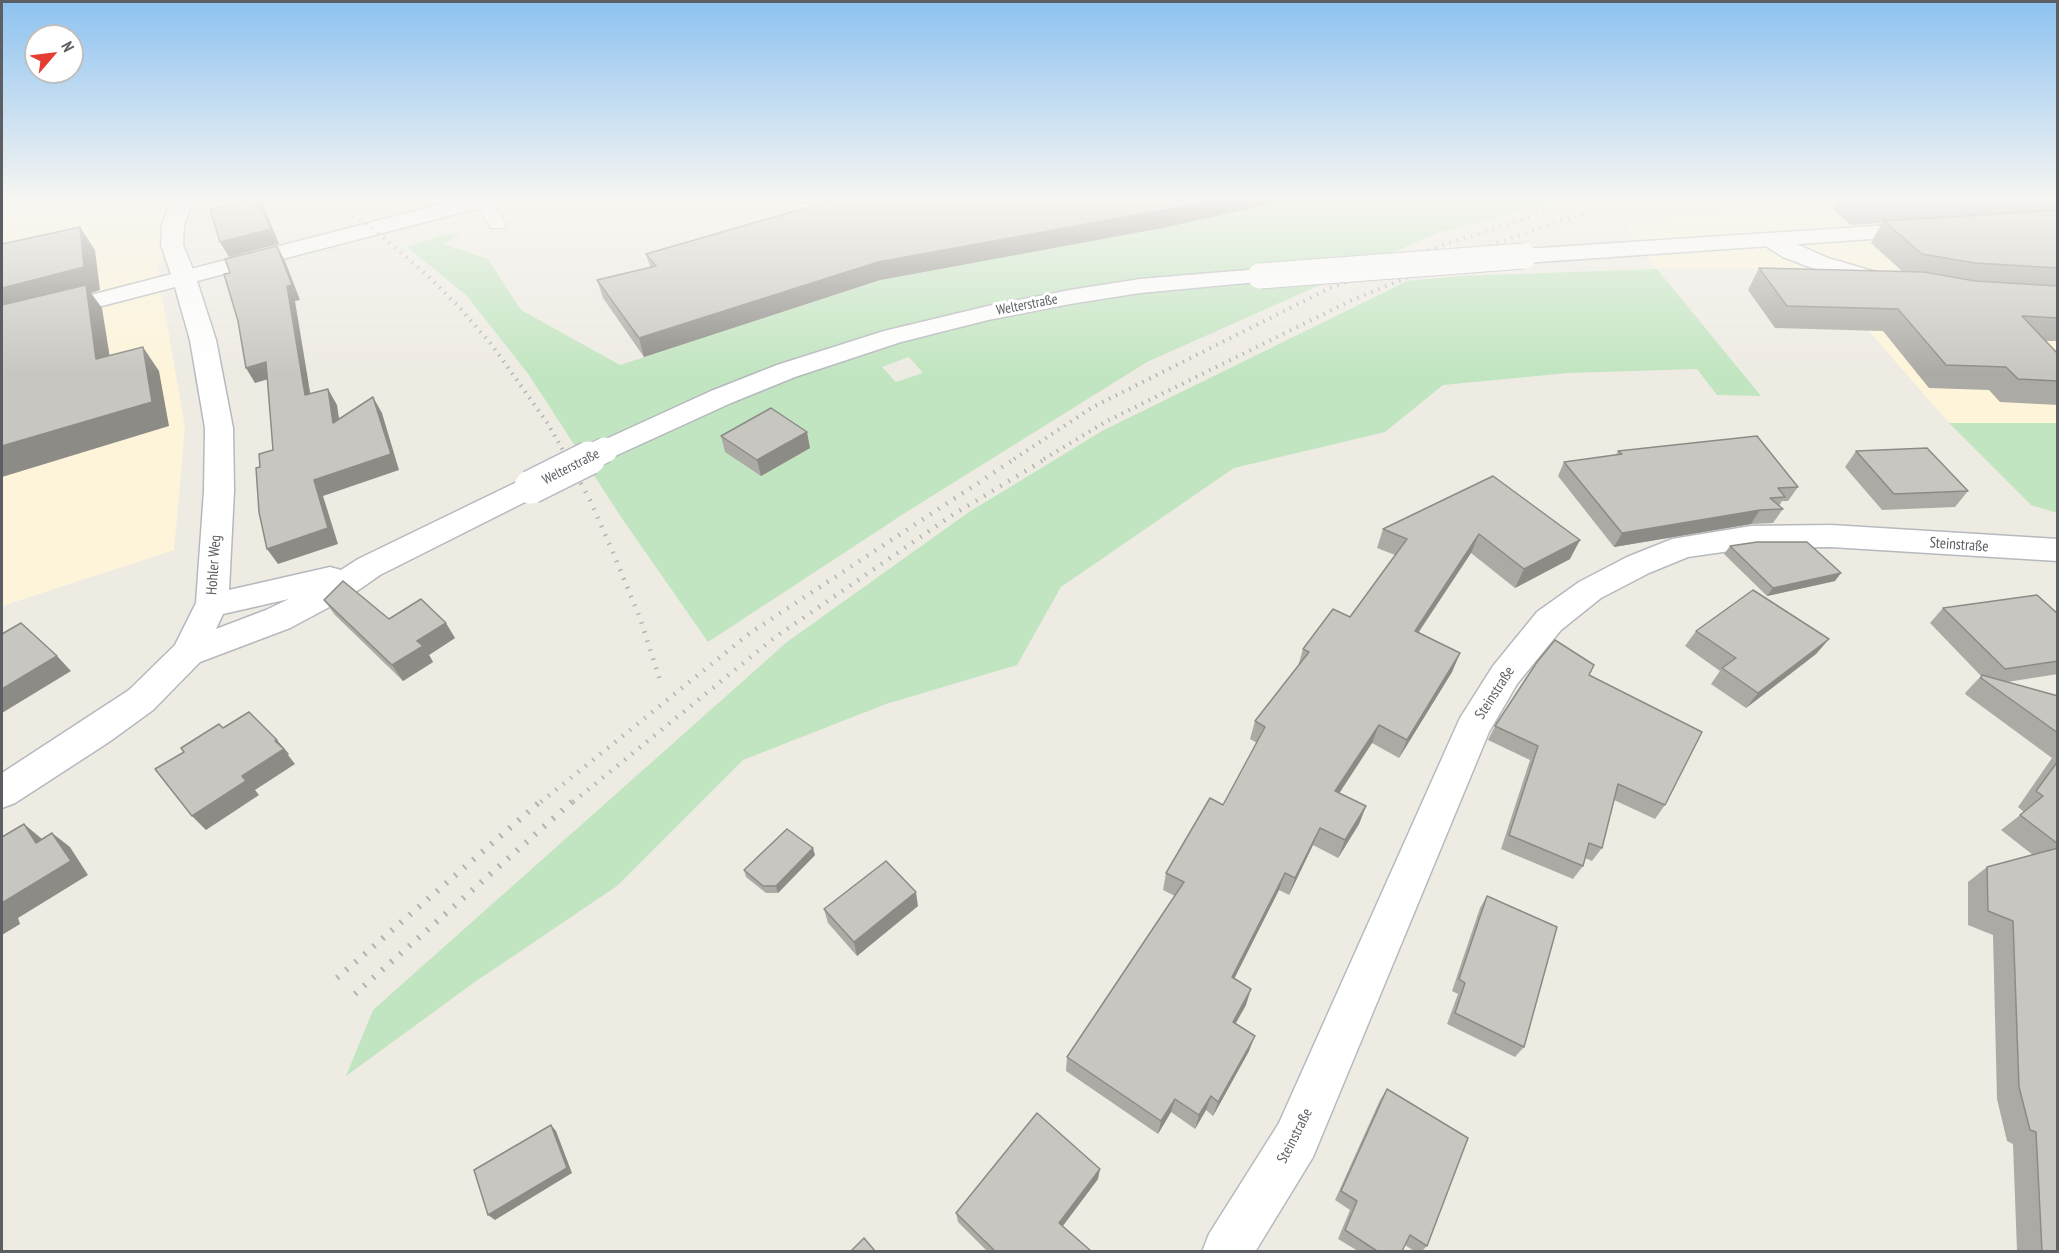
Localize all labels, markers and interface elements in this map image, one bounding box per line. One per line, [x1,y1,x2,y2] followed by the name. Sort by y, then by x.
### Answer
[24,24,84,84] north arrow
[57,38,79,55] text: N
[995,291,1059,319] street label: Welterstraße
[540,445,602,489] street label: Welterstraße
[203,534,225,596] street label: Hohler Weg
[1929,534,1989,556] street label: Steinstraße
[1471,663,1519,723] street label: Steinstraße
[1274,1106,1316,1166] street label: Steinstraße

